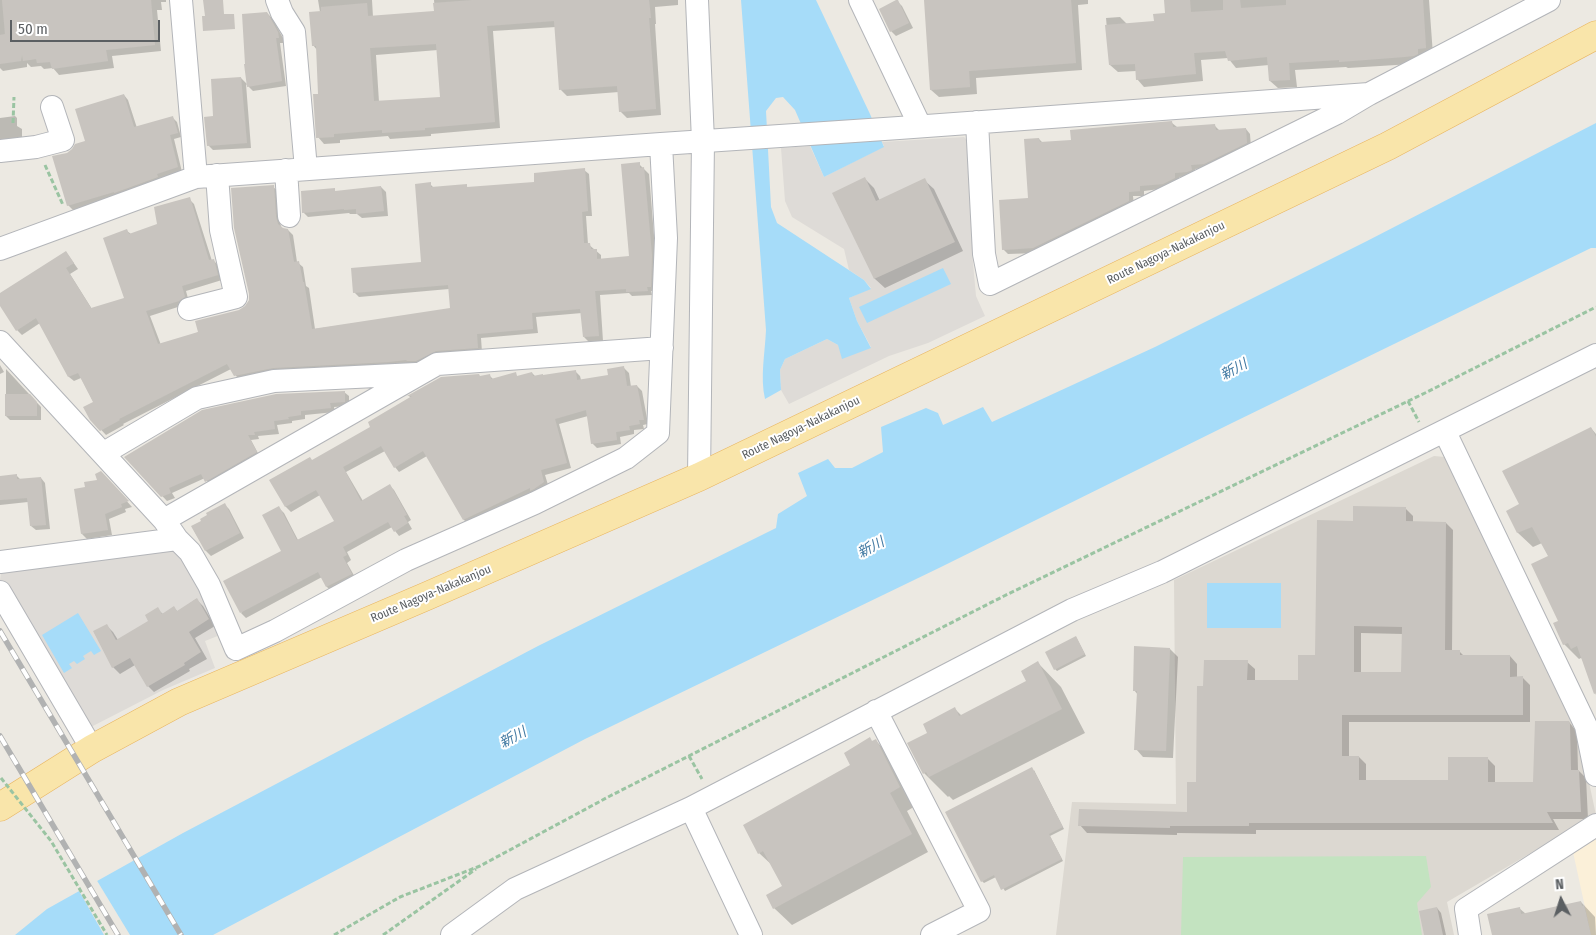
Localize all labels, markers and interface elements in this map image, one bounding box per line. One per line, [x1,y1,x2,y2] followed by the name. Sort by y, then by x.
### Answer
[12,10,162,42] scale bar
[18,20,48,38] text: 50 m
[1105,218,1227,288] street label: Route Nagoya-Nakakanjou
[1218,356,1250,384] water label: 新川
[740,393,862,463] street label: Route Nagoya-Nakakanjou
[855,534,887,562] water label: 新川
[369,562,493,626] street label: Route Nagoya-Nakakanjou
[497,724,529,752] water label: 新川
[1536,875,1586,925] north arrow
[1555,876,1565,893] text: N

